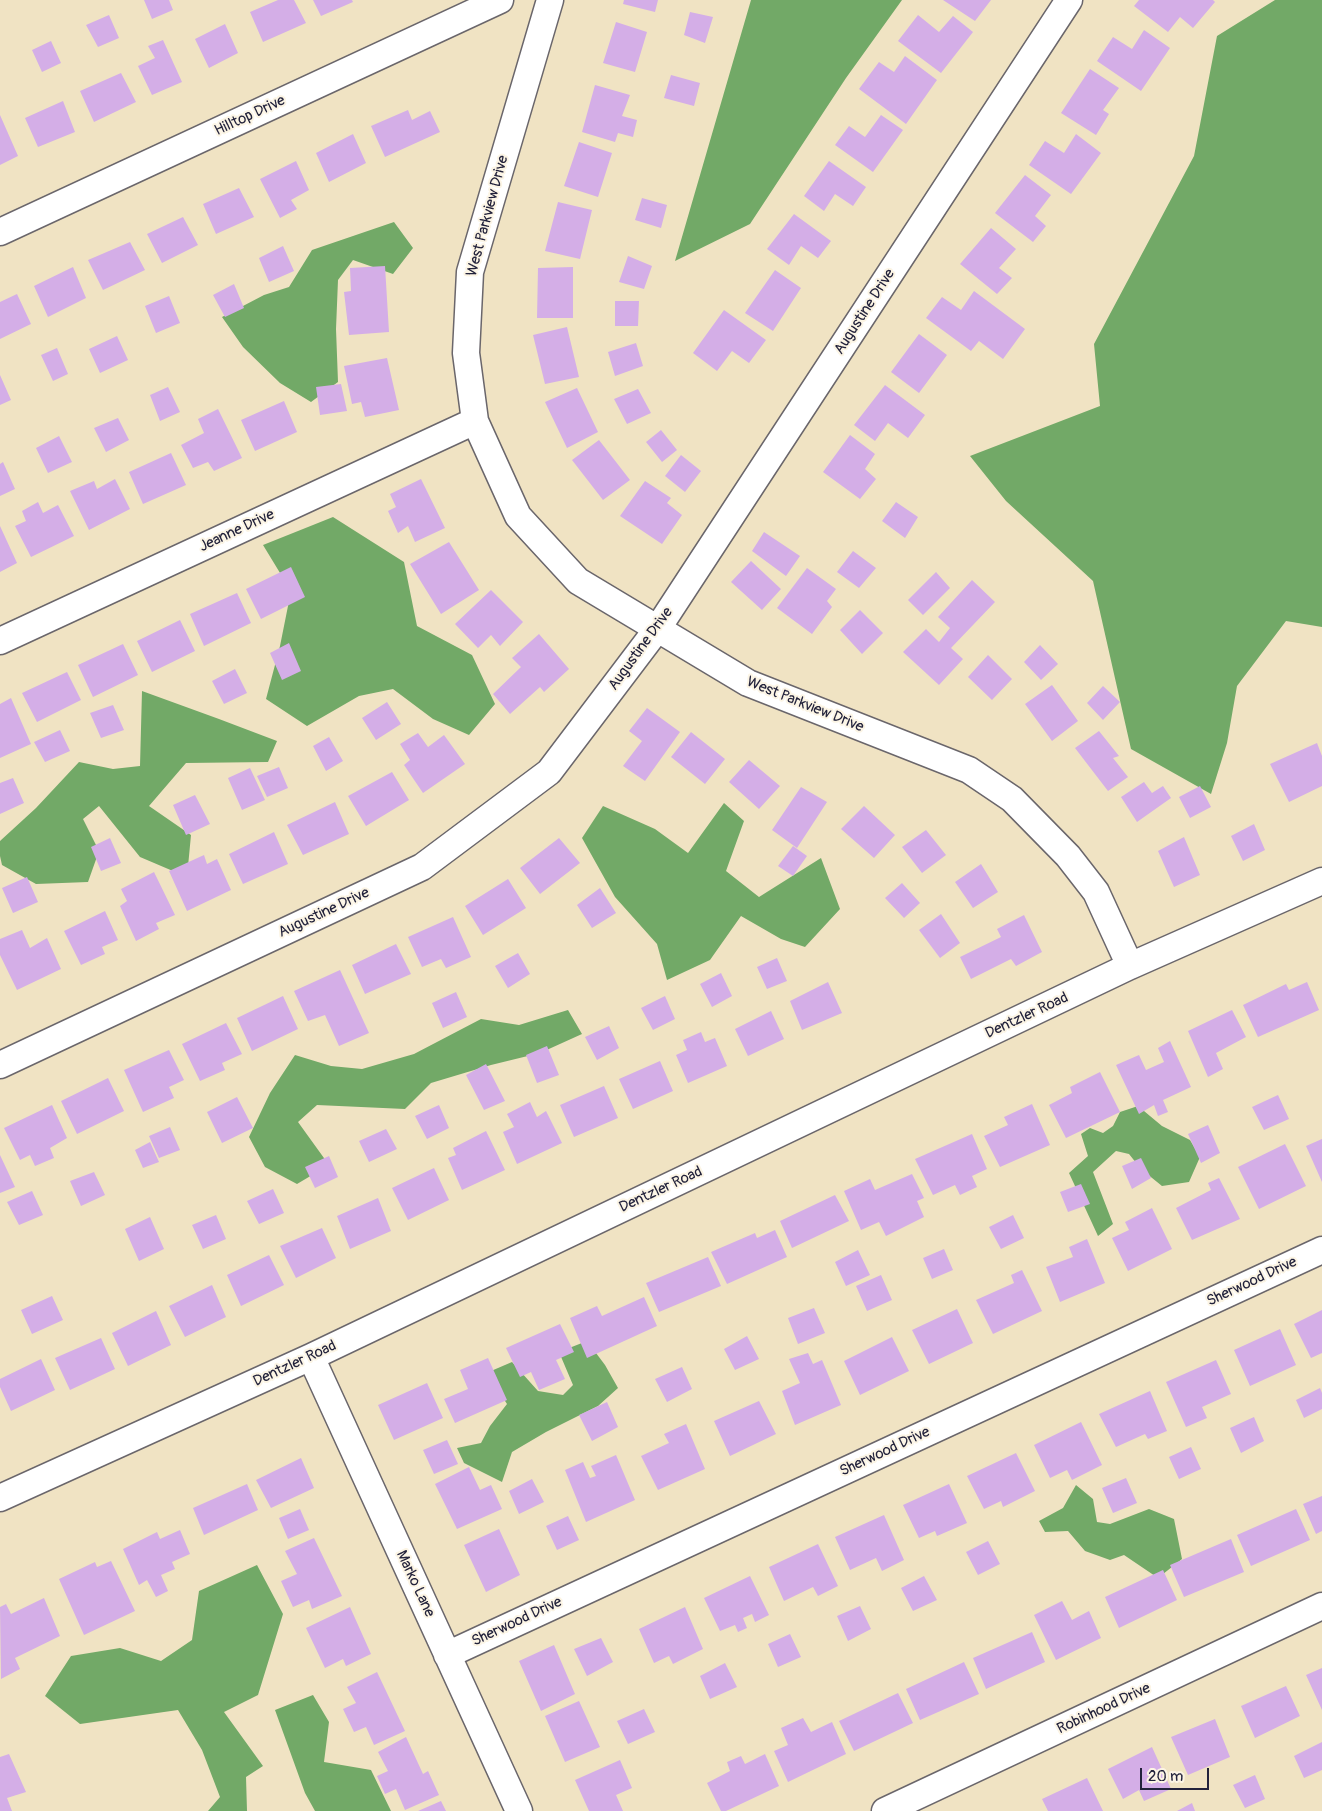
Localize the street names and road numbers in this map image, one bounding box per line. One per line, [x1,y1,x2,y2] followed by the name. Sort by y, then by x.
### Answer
[212,92,288,140] street label: Hilltop Drive
[463,153,513,279] street label: West Parkview Drive
[831,266,899,358] street label: Augustine Drive
[197,506,277,556] street label: Jeanne Drive
[605,604,677,694] street label: Augustine Drive
[744,673,866,737] street label: West Parkview Drive
[276,884,372,942] street label: Augustine Drive
[983,989,1071,1043] street label: Dentzler Road
[617,1163,705,1217] street label: Dentzler Road
[1204,1253,1300,1311] street label: Sherwood Drive
[251,1337,339,1391] street label: Dentzler Road
[837,1423,933,1481] street label: Sherwood Drive
[392,1548,438,1620] street label: Marko Lane
[469,1593,565,1651] street label: Sherwood Drive
[1054,1680,1154,1738] street label: Robinhood Drive

